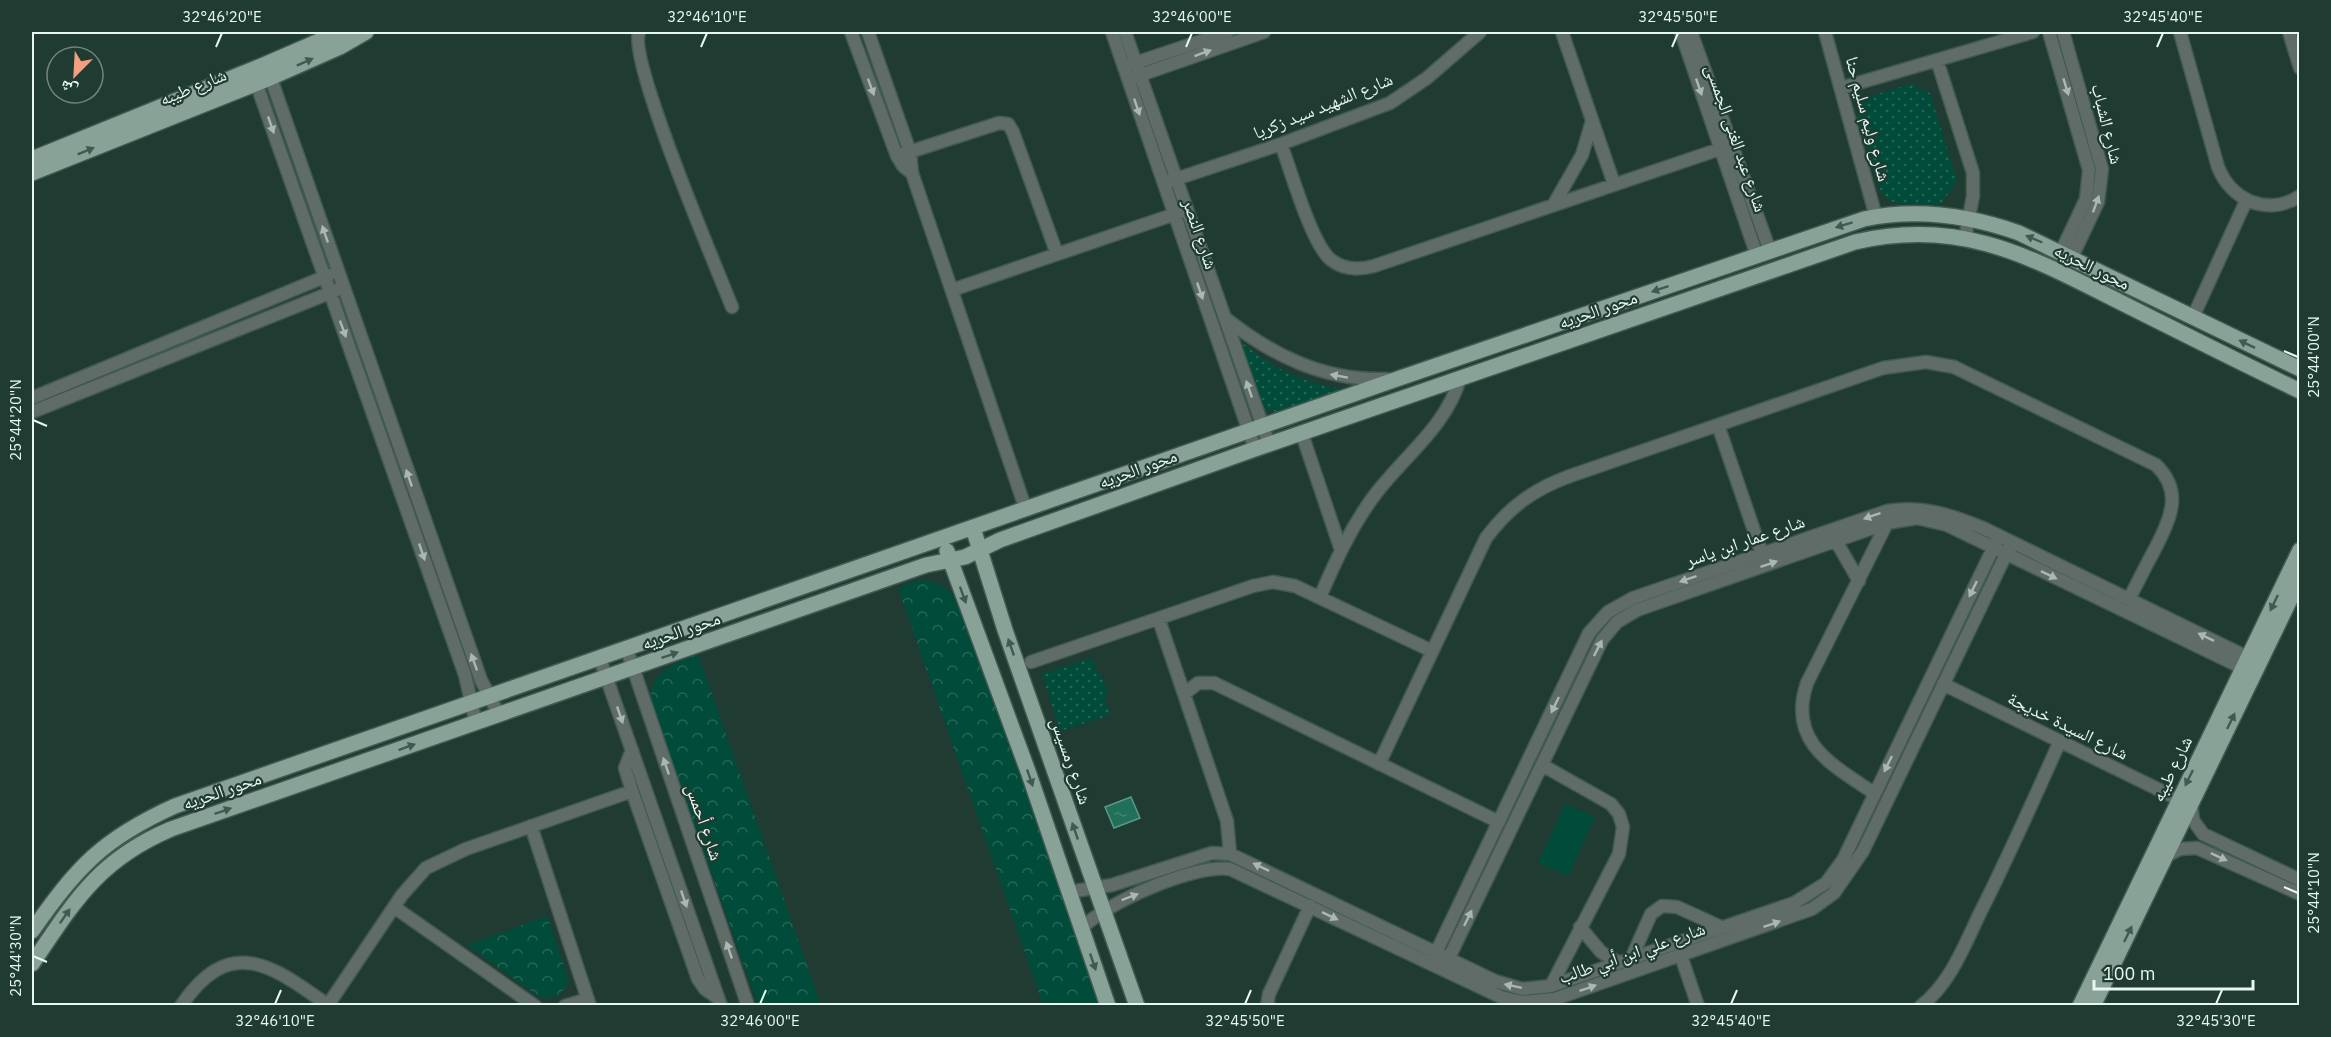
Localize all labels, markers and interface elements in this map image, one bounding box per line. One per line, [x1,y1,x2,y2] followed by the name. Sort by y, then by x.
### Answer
[182,7,262,26] text: 32°46'20"E
[667,7,747,26] text: 32°46'10"E
[1152,7,1232,26] text: 32°46'00"E
[1638,7,1718,26] text: 32°45'50"E
[2123,7,2203,26] text: 32°45'40"E
[45,45,105,105] north arrow
[1195,48,1213,58] one-way arrow
[1840,54,1896,184] street label: شارع وليم سليم حنا
[297,57,315,67] one-way arrow
[1700,61,1773,215] street label: شارع عبد الغنى الجمسى
[156,63,230,110] street label: شارع طيبه
[1250,67,1396,144] street label: شارع الشهيد سيد زكريا
[57,76,81,101] text: ش
[867,78,877,96] one-way arrow
[1695,78,1705,96] one-way arrow
[2062,78,2071,96] one-way arrow
[2086,81,2129,167] street label: شارع الشباب
[1133,98,1143,116] one-way arrow
[267,116,276,134] one-way arrow
[77,146,95,155] one-way arrow
[1177,195,1223,272] street label: شارع النصر
[2092,195,2102,213] one-way arrow
[1835,221,1853,230] one-way arrow
[320,225,330,243] one-way arrow
[2025,234,2043,244] one-way arrow
[2051,238,2134,295] street label: محور الحريه
[1196,282,1206,300] one-way arrow
[1556,285,1640,334] street label: محور الحريه
[1651,285,1669,294] one-way arrow
[2304,316,2323,398] text: 25°44'00"N
[339,320,348,338] one-way arrow
[2238,339,2255,348] one-way arrow
[1329,371,1348,380] one-way arrow
[6,379,25,461] text: 25°44'20"N
[1244,380,1254,398] one-way arrow
[1096,444,1180,493] street label: محور الحريه
[404,469,413,487] one-way arrow
[1681,509,1807,572] street label: شارع عمار ابن ياسر
[1863,511,1881,521] one-way arrow
[417,544,427,562] one-way arrow
[1760,559,1778,569] one-way arrow
[2041,570,2058,579] one-way arrow
[1679,575,1697,585] one-way arrow
[1969,580,1978,597] one-way arrow
[958,586,968,604] one-way arrow
[2270,594,2279,611] one-way arrow
[639,606,723,655] street label: محور الحريه
[2198,632,2215,641] one-way arrow
[1006,638,1016,656] one-way arrow
[1594,639,1603,656] one-way arrow
[662,649,680,659] one-way arrow
[469,653,479,671] one-way arrow
[2004,686,2132,765] street label: شارع السيدة خديجة
[1550,696,1559,713] one-way arrow
[615,706,625,724] one-way arrow
[2226,712,2235,729] one-way arrow
[1046,714,1097,807] street label: شارع رمسيس
[2146,732,2197,805] street label: شارع طيبه
[398,742,416,752] one-way arrow
[661,756,670,774] one-way arrow
[1884,756,1893,773] one-way arrow
[180,766,264,815] street label: محور الحريه
[1026,769,1035,787] one-way arrow
[2184,769,2194,787] one-way arrow
[681,780,728,863] street label: شارع أحمس
[214,806,232,815] one-way arrow
[1070,822,1080,840] one-way arrow
[2304,852,2323,934] text: 25°44'10"N
[2210,853,2228,863] one-way arrow
[1253,863,1270,872] one-way arrow
[679,890,689,908] one-way arrow
[1121,892,1139,901] one-way arrow
[59,909,71,925] one-way arrow
[1464,909,1473,926] one-way arrow
[1322,911,1339,920] one-way arrow
[6,915,25,997] text: 25°44'30"N
[1556,917,1709,992] street label: شارع علي ابن أبي طالب
[1763,919,1781,928] one-way arrow
[2123,925,2132,942] one-way arrow
[723,941,733,959] one-way arrow
[1089,953,1099,971] one-way arrow
[2094,953,2253,991] scale bar
[2103,962,2155,985] text: 100 m
[1504,981,1522,991] one-way arrow
[1579,982,1597,992] one-way arrow
[235,1011,315,1030] text: 32°46'10"E
[720,1011,800,1030] text: 32°46'00"E
[1205,1011,1285,1030] text: 32°45'50"E
[1691,1011,1771,1030] text: 32°45'40"E
[2176,1011,2256,1030] text: 32°45'30"E

